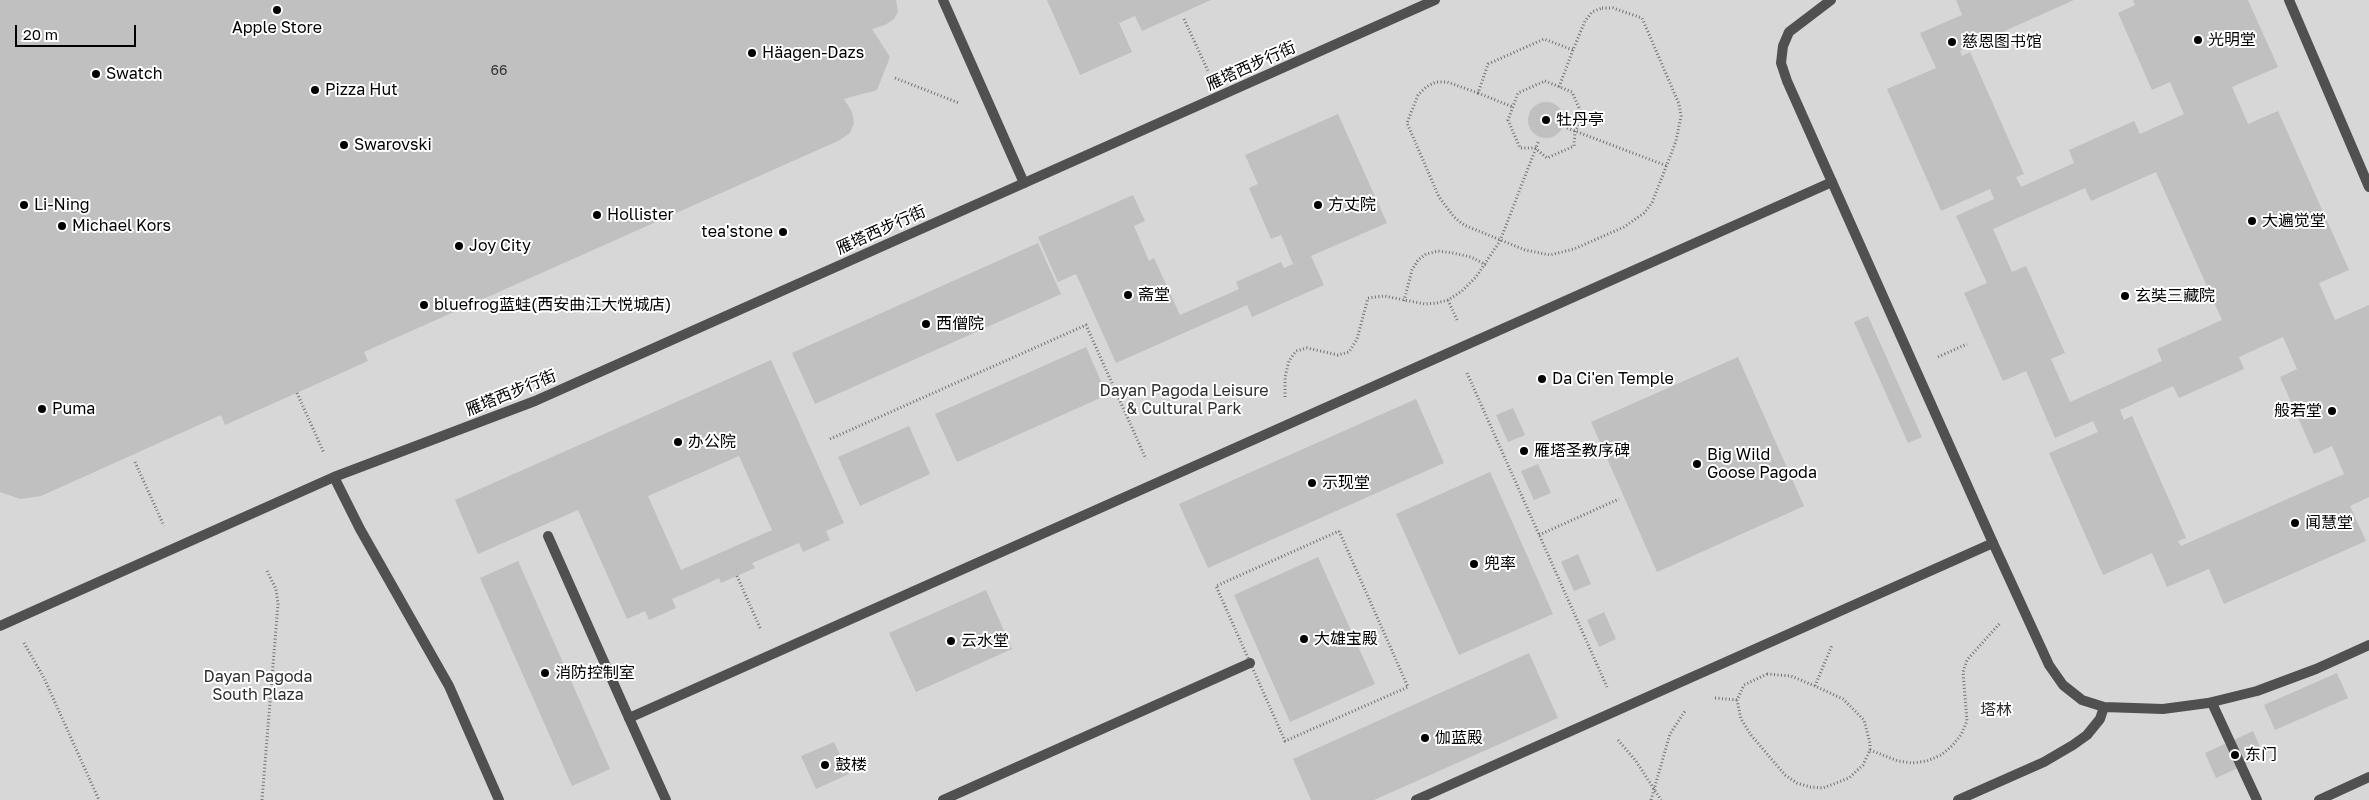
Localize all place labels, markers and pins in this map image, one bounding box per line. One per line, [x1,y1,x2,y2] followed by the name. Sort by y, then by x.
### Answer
[271,4,283,16] marker: Apple Store
[232,18,322,38] place label: Apple Store
[2208,30,2256,50] place label: 光明堂
[1962,32,2042,52] place label: 慈恩图书馆
[2192,34,2204,46] marker: 光明堂
[1946,36,1958,48] marker: 慈恩图书馆
[762,43,864,63] place label: Häagen-Dazs
[746,47,758,59] marker: Häagen-Dazs
[106,64,163,84] place label: Swatch
[90,68,102,80] marker: Swatch
[325,80,398,100] place label: Pizza Hut
[309,84,321,96] marker: Pizza Hut
[1556,110,1604,130] place label: 牡丹亭
[1540,114,1552,126] marker: 牡丹亭
[354,135,432,155] place label: Swarovski
[338,139,350,151] marker: Swarovski
[34,195,90,215] place label: Li-Ning
[1328,195,1376,215] place label: 方丈院
[18,199,30,211] marker: Li-Ning
[1312,199,1324,211] marker: 方丈院
[607,205,674,225] place label: Hollister
[591,209,603,221] marker: Hollister
[2262,211,2326,231] place label: 大遍觉堂
[2246,215,2258,227] marker: 大遍觉堂
[72,216,171,236] place label: Michael Kors
[56,220,68,232] marker: Michael Kors
[701,222,773,242] place label: tea'stone
[777,226,789,238] marker: tea'stone
[469,236,531,256] place label: Joy City
[453,240,465,252] marker: Joy City
[1138,285,1170,305] place label: 斋堂
[2135,286,2215,306] place label: 玄奘三藏院
[1122,289,1134,301] marker: 斋堂
[2119,290,2131,302] marker: 玄奘三藏院
[434,295,671,315] place label: bluefrog蓝蛙(西安曲江大悦城店)
[418,299,430,311] marker: bluefrog蓝蛙(西安曲江大悦城店)
[936,314,984,334] place label: 西僧院
[920,318,932,330] marker: 西僧院
[1552,369,1674,389] place label: Da Ci'en Temple
[1536,373,1548,385] marker: Da Ci'en Temple
[52,399,95,419] place label: Puma
[2274,401,2322,421] place label: 般若堂
[36,403,48,415] marker: Puma
[2326,405,2338,417] marker: 般若堂
[688,432,736,452] place label: 办公院
[672,436,684,448] marker: 办公院
[1534,441,1630,461] place label: 雁塔圣教序碑
[1518,445,1530,457] marker: 雁塔圣教序碑
[1707,445,1817,483] place label: Big Wild Goose Pagoda
[1691,458,1703,470] marker: Big Wild Goose Pagoda
[1322,473,1370,493] place label: 示现堂
[1306,477,1318,489] marker: 示现堂
[2305,513,2353,533] place label: 闻慧堂
[2289,517,2301,529] marker: 闻慧堂
[1484,554,1516,574] place label: 兜率
[1468,558,1480,570] marker: 兜率
[1314,629,1378,649] place label: 大雄宝殿
[961,631,1009,651] place label: 云水堂
[1298,633,1310,645] marker: 大雄宝殿
[945,635,957,647] marker: 云水堂
[555,663,635,683] place label: 消防控制室
[539,667,551,679] marker: 消防控制室
[1435,728,1483,748] place label: 伽蓝殿
[1419,732,1431,744] marker: 伽蓝殿
[2245,745,2277,765] place label: 东门
[2229,749,2241,761] marker: 东门
[835,755,867,775] place label: 鼓楼
[819,759,831,771] marker: 鼓楼

